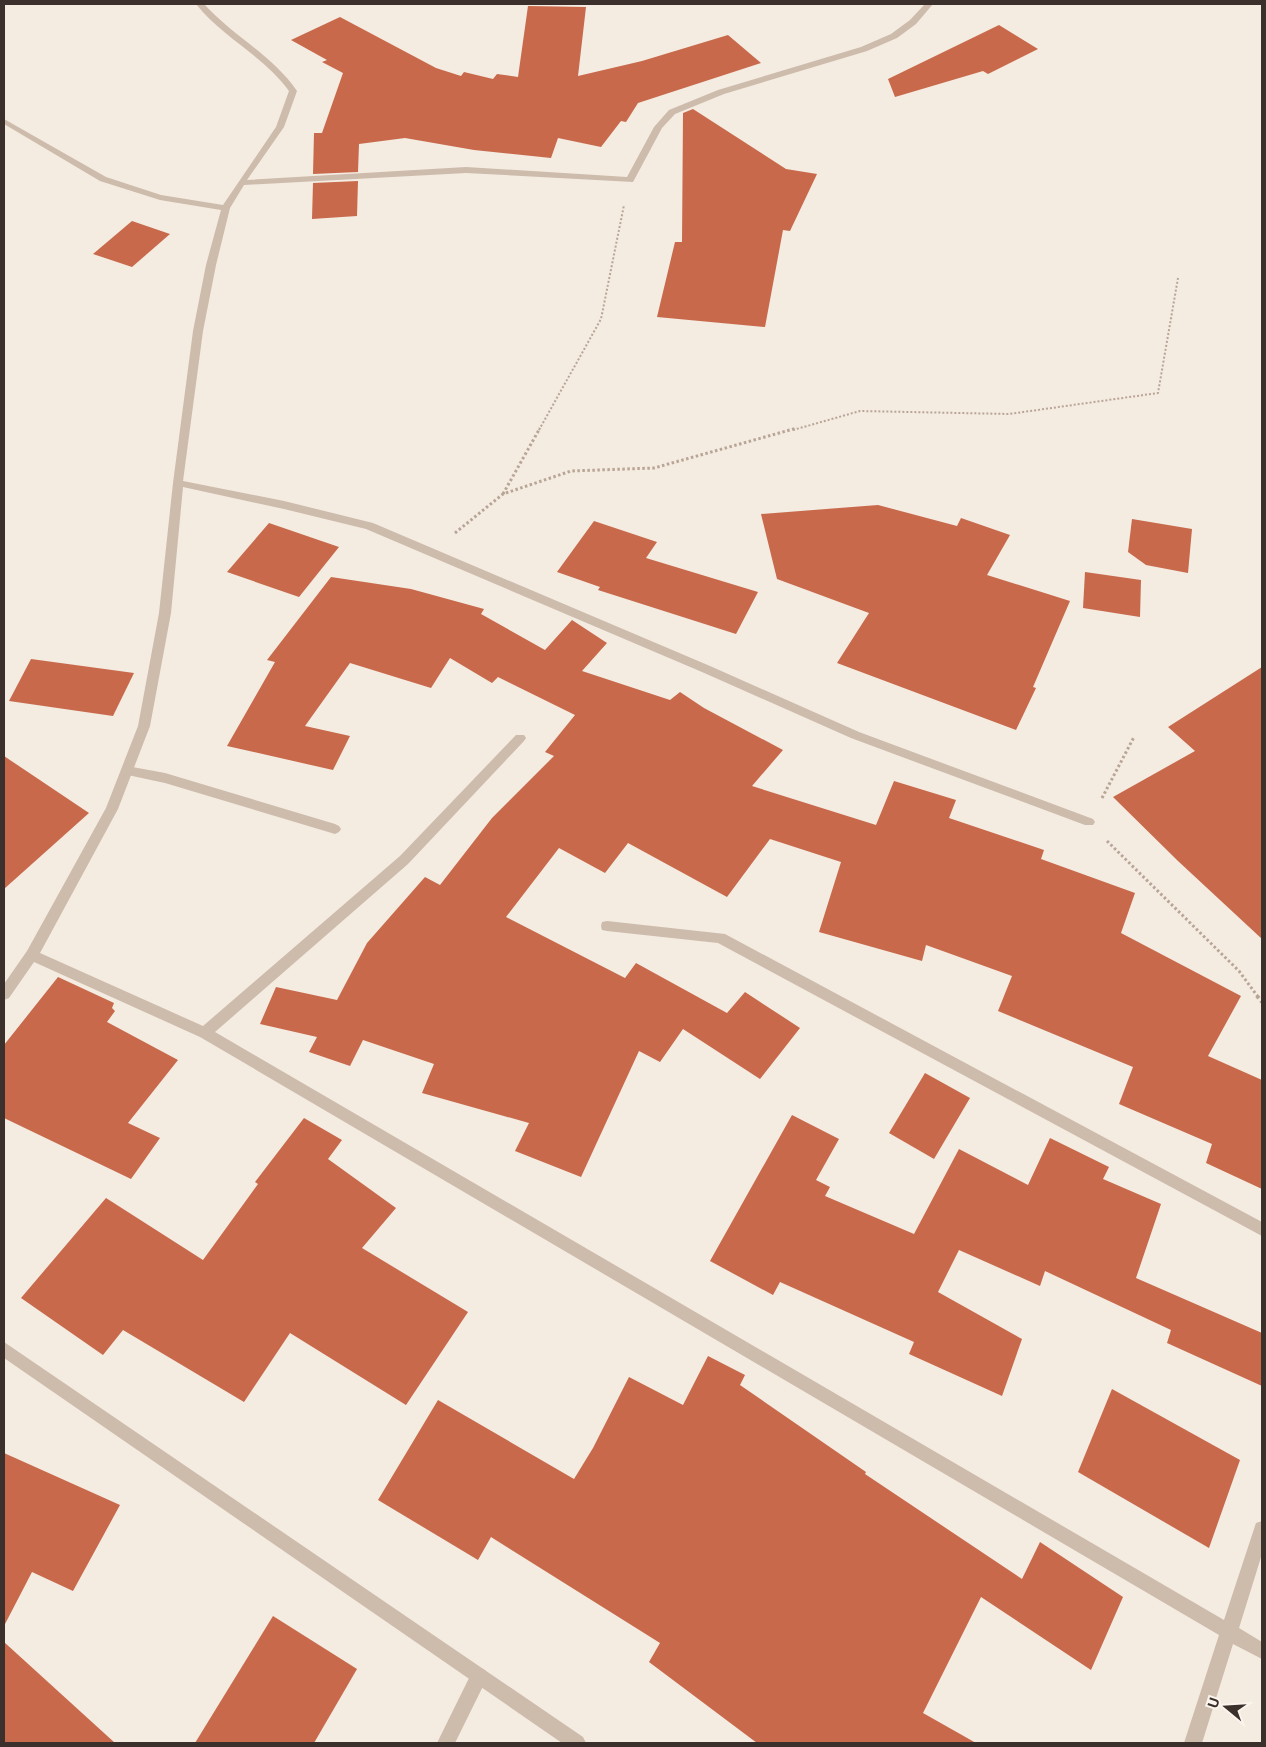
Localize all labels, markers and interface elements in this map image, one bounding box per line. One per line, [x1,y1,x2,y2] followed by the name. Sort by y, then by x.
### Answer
[1201,1682,1251,1732] north arrow
[1204,1696,1223,1710] text: U

